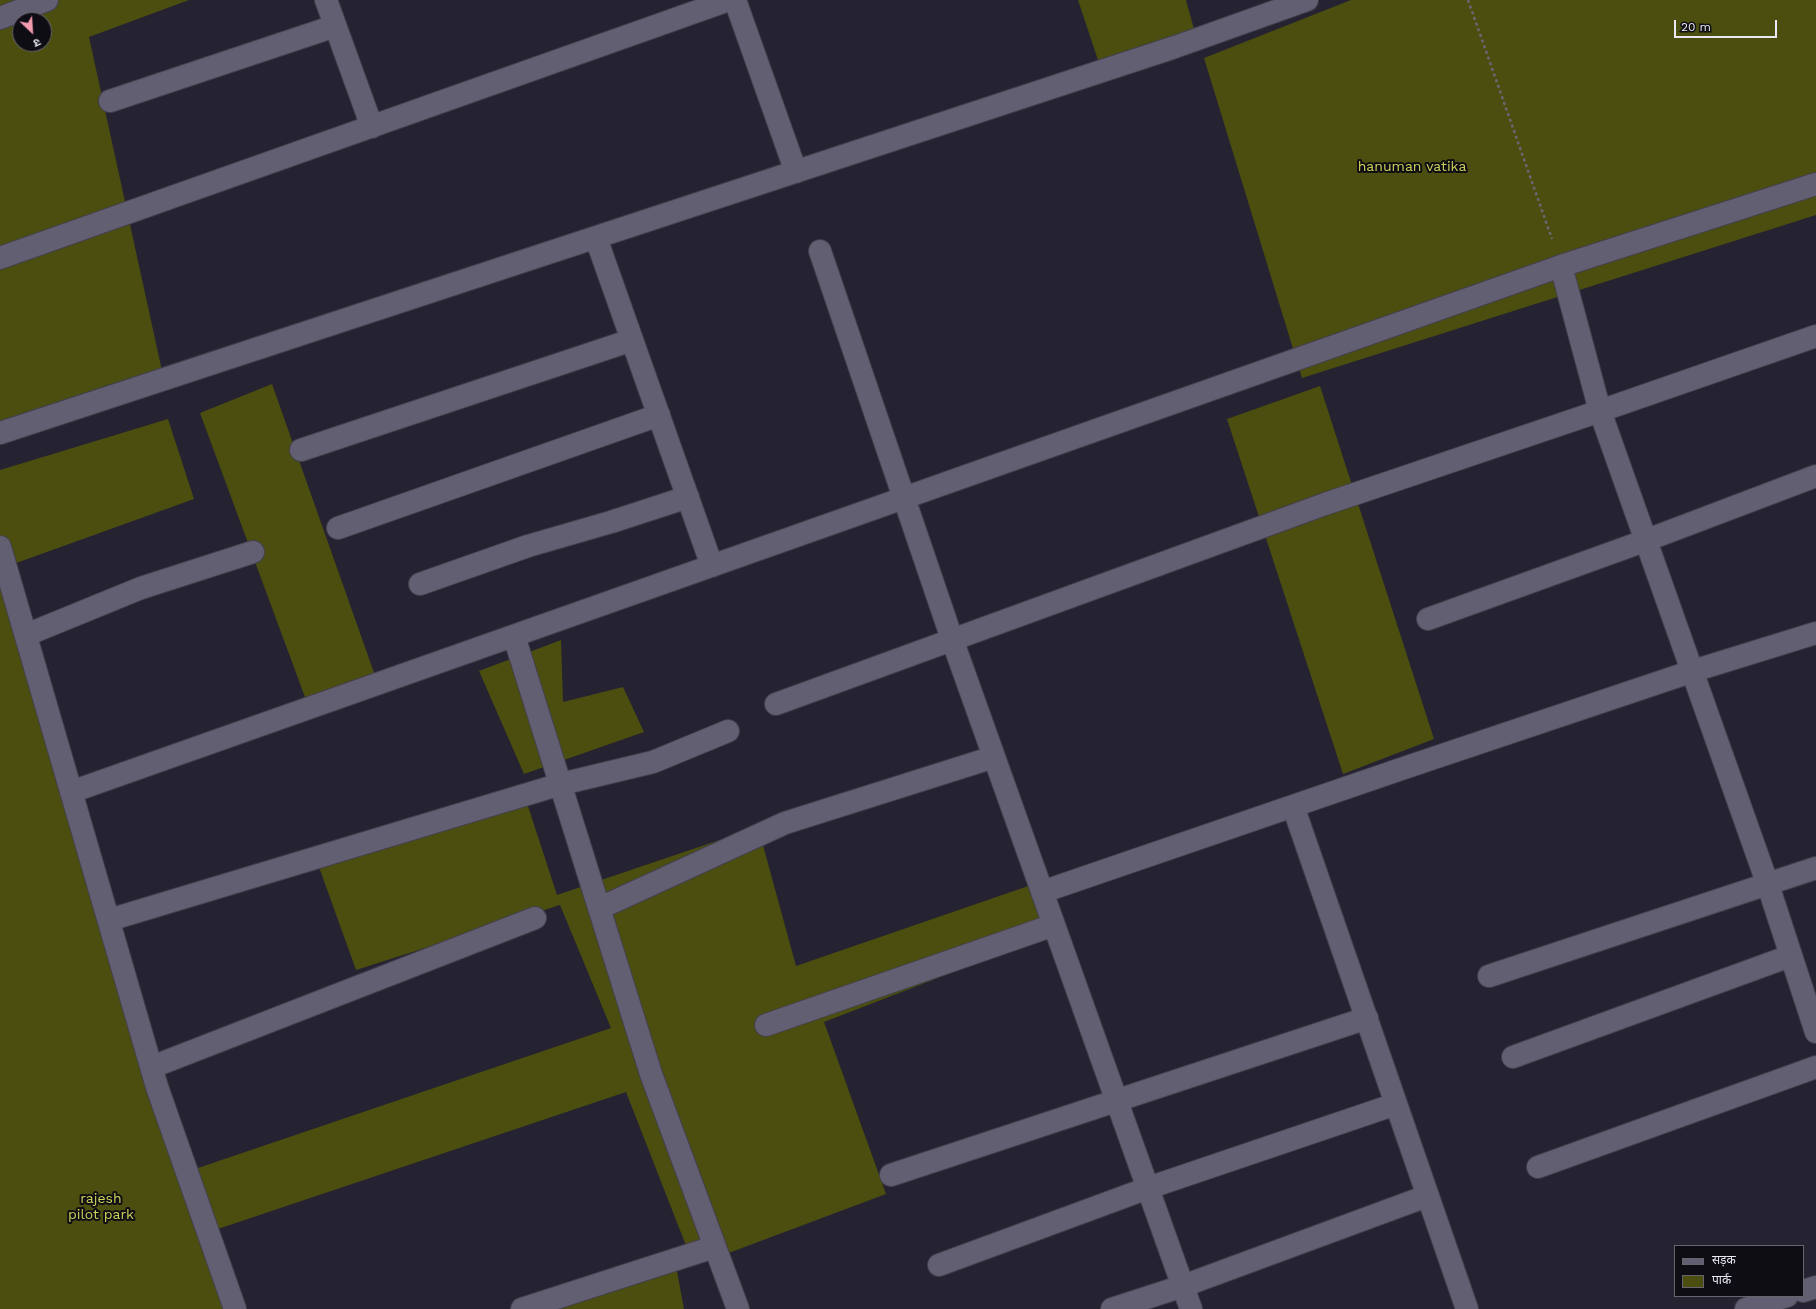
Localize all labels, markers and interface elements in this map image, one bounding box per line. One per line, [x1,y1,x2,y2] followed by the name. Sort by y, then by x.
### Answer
[12,12,52,52] north arrow
[1676,12,1779,38] scale bar
[1681,20,1711,34] text: 20 m
[31,35,43,50] text: उ
[1358,159,1466,175] park label: hanuman vatika
[68,1191,134,1224] park label: rajesh pilot park
[1674,1245,1804,1297] legend
[1712,1253,1736,1267] text: सड़क
[1712,1273,1731,1287] text: पार्क

